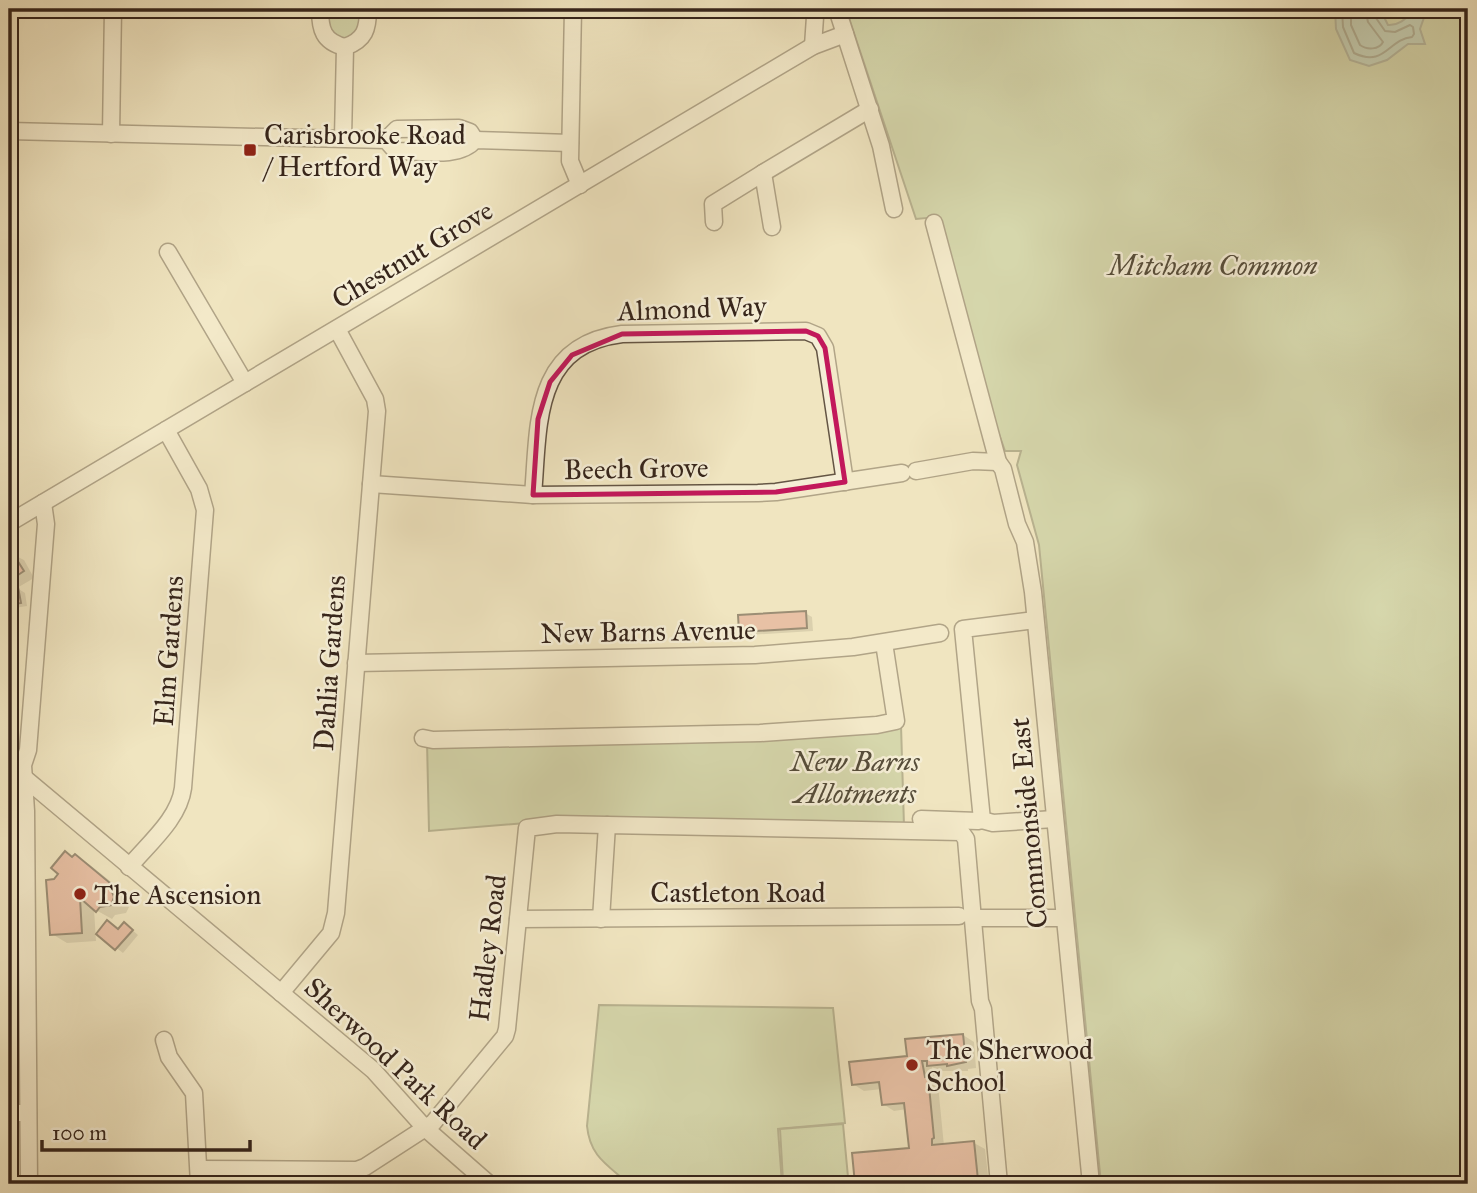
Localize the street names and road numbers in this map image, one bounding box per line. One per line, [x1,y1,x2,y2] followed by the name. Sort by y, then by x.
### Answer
[325,193,499,316] street label: Chestnut Grove
[616,288,768,329] street label: Almond Way
[563,450,709,487] street label: Beech Grove
[306,574,353,752] street label: Dahlia Gardens
[146,575,191,728] street label: Elm Gardens
[540,612,756,651] street label: New Barns Avenue
[1002,716,1055,930] street label: Commonside East
[461,873,514,1024] street label: Hadley Road
[650,875,826,910] street label: Castleton Road
[297,970,494,1157] street label: Sherwood Park Road

